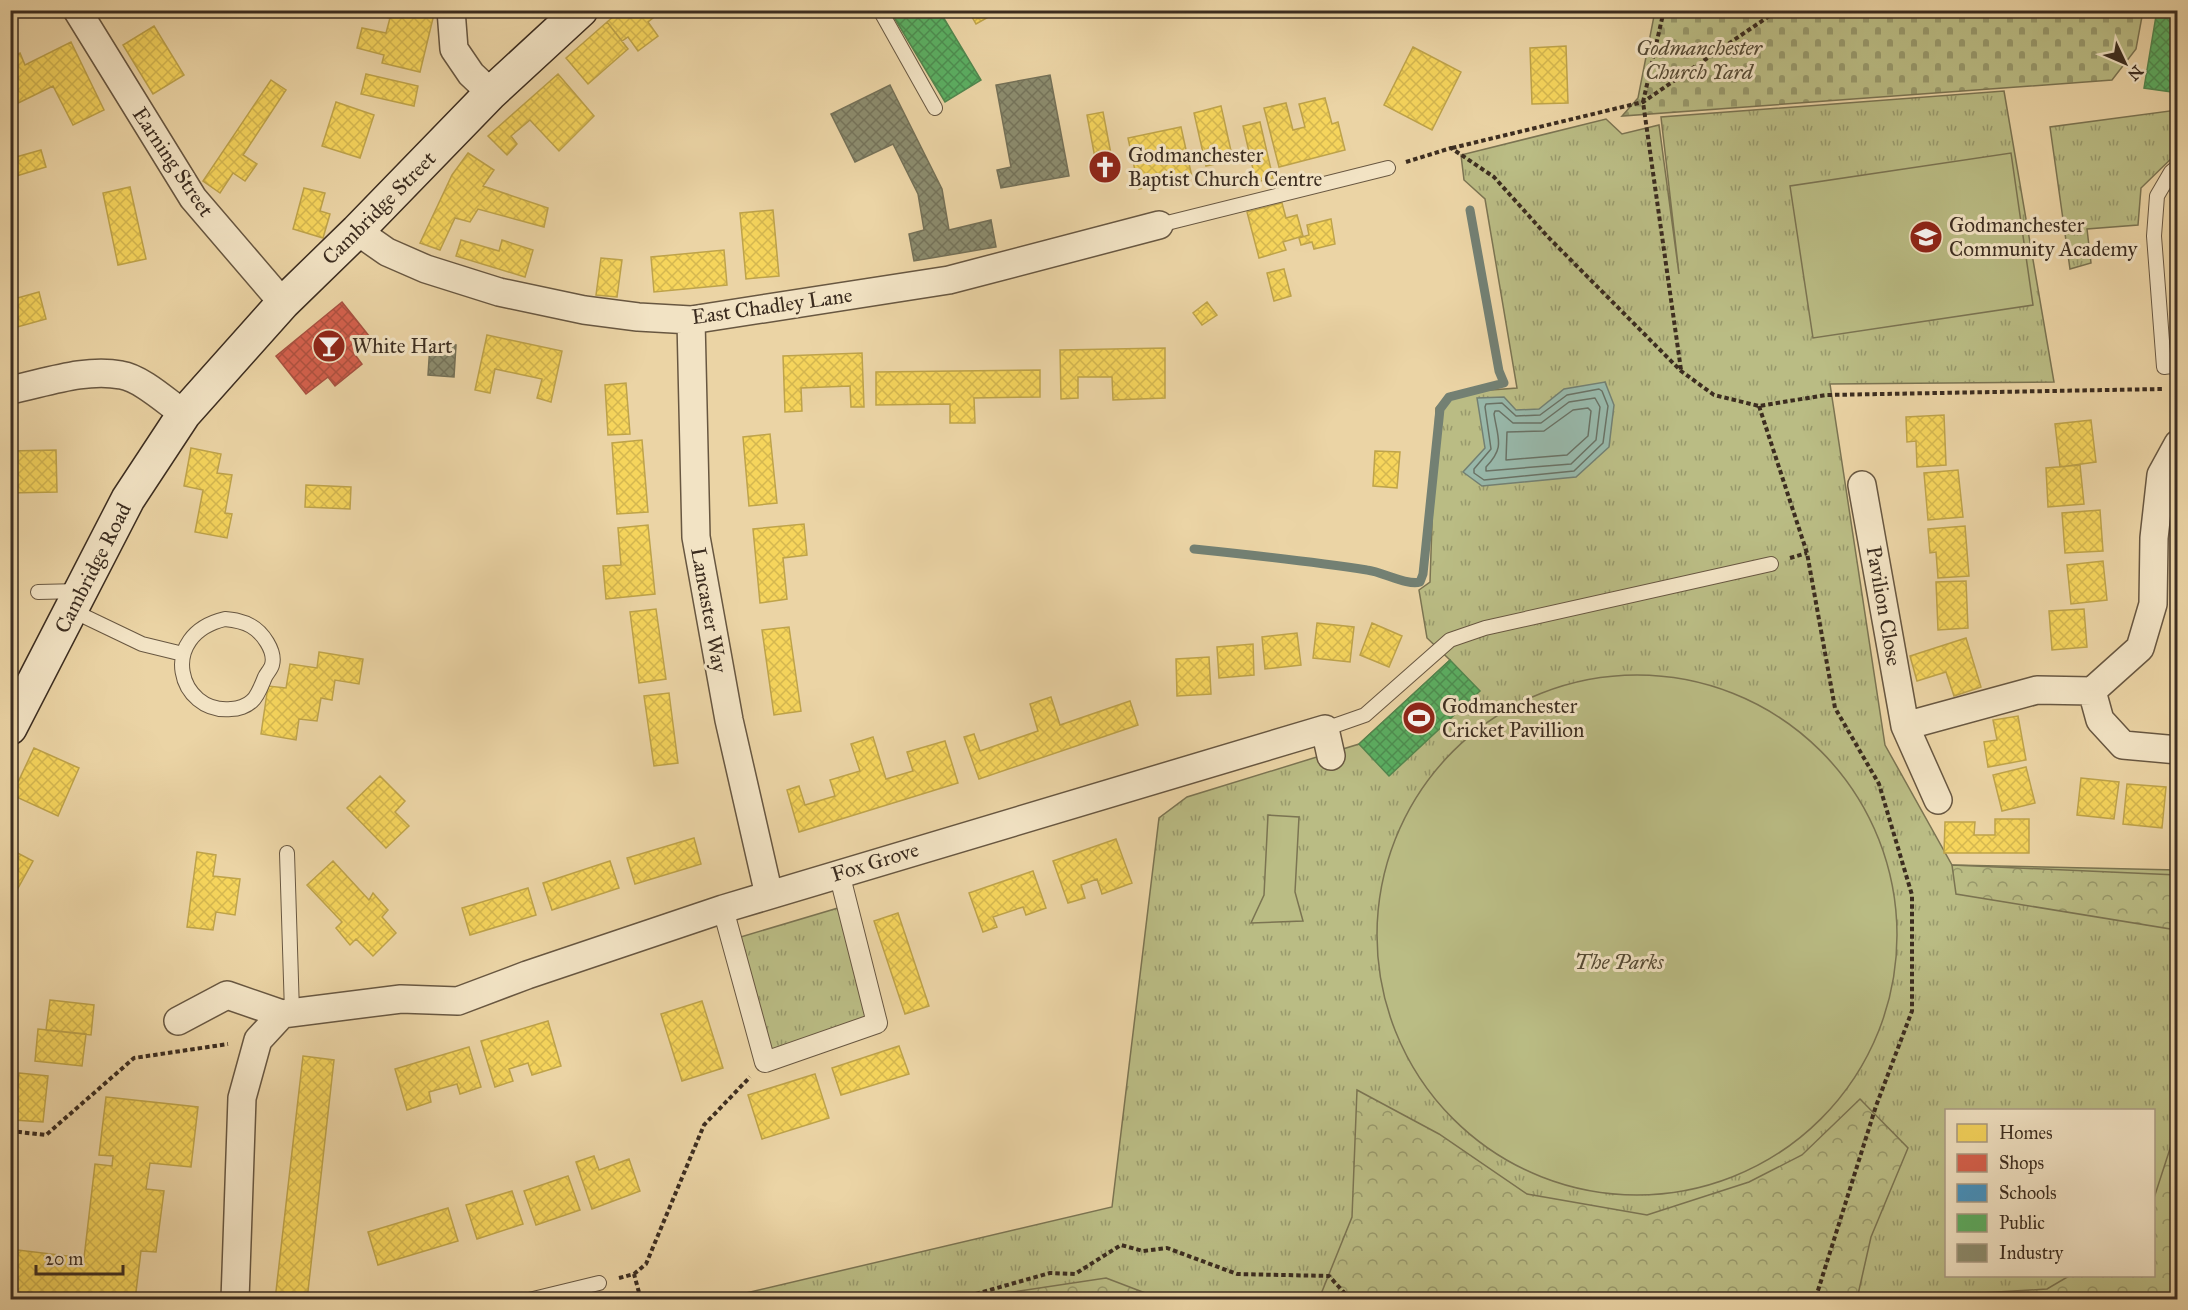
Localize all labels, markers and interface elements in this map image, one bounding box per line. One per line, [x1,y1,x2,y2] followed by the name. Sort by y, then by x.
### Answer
[2095,33,2155,93] north arrow
[1636,35,1763,85] park label: Godmanchester Church Yard
[2124,62,2147,85] text: N
[127,102,220,222] street label: Earning Street
[1128,142,1322,192] place label: Godmanchester Baptist Church Centre
[317,145,442,270] street label: Cambridge Street
[1087,149,1123,185] church icon: Godmanchester Baptist Church Centre
[1949,212,2138,262] place label: Godmanchester Community Academy
[1908,219,1944,255] school or university icon: Godmanchester Community Academy
[690,282,854,330] street label: East Chadley Lane
[311,328,347,364] bar icon: White Hart
[352,333,453,359] place label: White Hart
[49,498,137,638] street label: Cambridge Road
[1861,544,1907,668] street label: Pavilion Close
[685,545,733,676] street label: Lancaster Way
[1442,693,1584,743] place label: Godmanchester Cricket Pavillion
[1401,700,1437,736] sports icon: Godmanchester Cricket Pavillion
[828,836,922,888] street label: Fox Grove
[1575,949,1664,975] park label: The Parks
[1945,1109,2155,1277] legend
[1999,1122,2053,1144] text: Homes
[1999,1152,2044,1174] text: Shops
[1999,1182,2057,1204] text: Schools
[1999,1212,2045,1234] text: Public
[36,1238,123,1276] scale bar
[1999,1242,2064,1264] text: Industry
[45,1248,83,1270] text: 20 m

